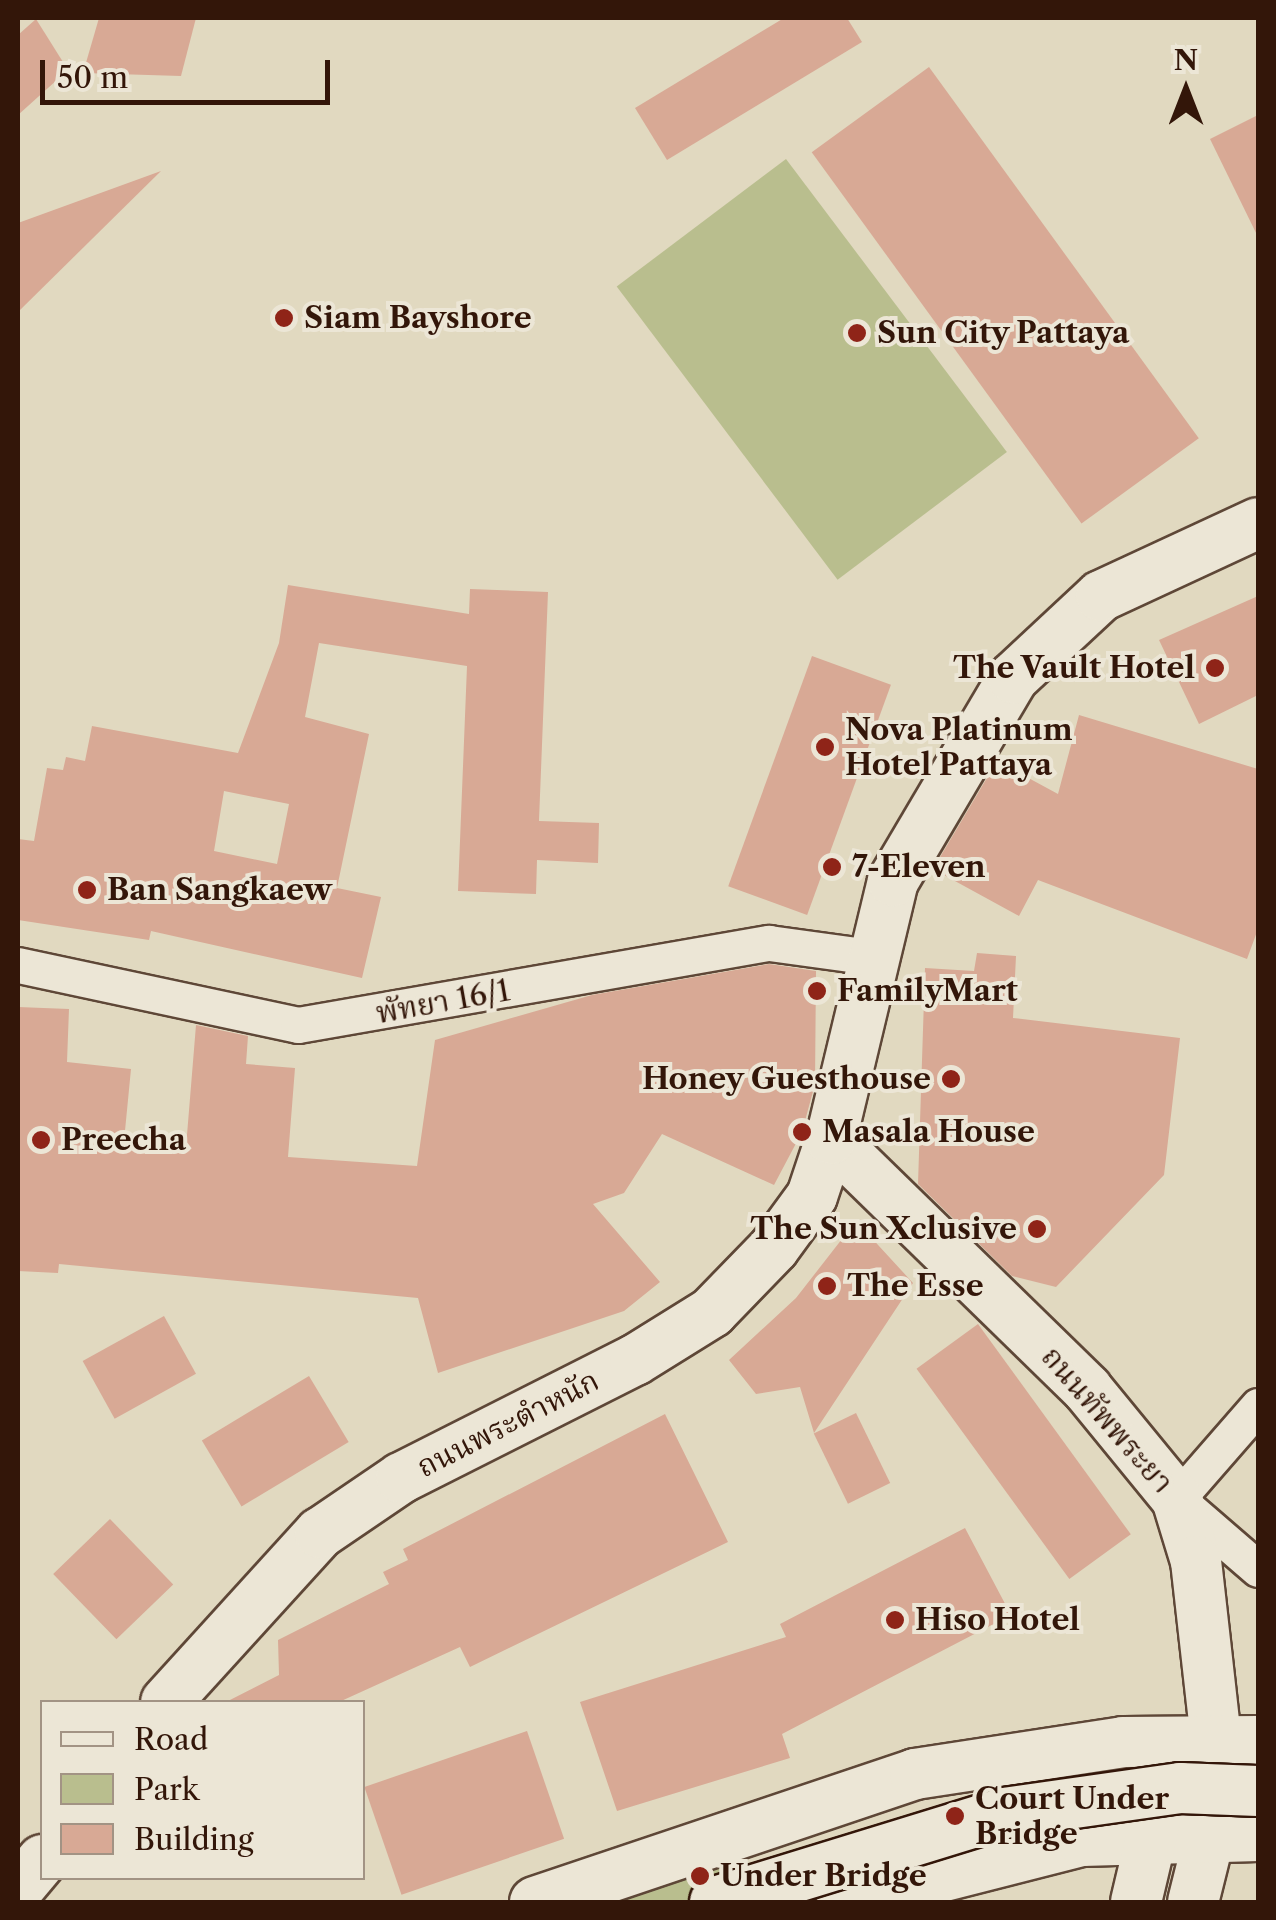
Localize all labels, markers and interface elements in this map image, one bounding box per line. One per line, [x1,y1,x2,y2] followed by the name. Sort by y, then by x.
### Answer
[45,40,335,102] scale bar
[1136,40,1236,140] north arrow
[1174,43,1198,77] text: N
[57,59,128,96] text: 50 m
[304,300,532,336] place label: Siam Bayshore
[273,307,295,329] marker: Siam Bayshore
[877,315,1130,351] place label: Sun City Pattaya
[846,322,868,344] marker: Sun City Pattaya
[952,650,1195,686] place label: The Vault Hotel
[1204,657,1226,679] marker: The Vault Hotel
[845,712,1073,782] place label: Nova Platinum Hotel Pattaya
[814,736,836,758] marker: Nova Platinum Hotel Pattaya
[852,849,986,885] place label: 7-Eleven
[821,856,843,878] marker: 7-Eleven
[107,872,332,908] place label: Ban Sangkaew
[76,879,98,901] marker: Ban Sangkaew
[373,973,513,1031] street label: พัทยา 16/1
[837,973,1018,1009] place label: FamilyMart
[806,980,828,1002] marker: FamilyMart
[641,1061,931,1097] place label: Honey Guesthouse
[940,1068,962,1090] marker: Honey Guesthouse
[822,1114,1035,1150] place label: Masala House
[791,1121,813,1143] marker: Masala House
[61,1122,186,1158] place label: Preecha
[30,1129,52,1151] marker: Preecha
[750,1211,1017,1247] place label: The Sun Xclusive
[1026,1218,1048,1240] marker: The Sun Xclusive
[847,1268,984,1304] place label: The Esse
[816,1275,838,1297] marker: The Esse
[1033,1339,1181,1501] street label: ถนนทัพพระยา
[411,1363,605,1485] street label: ถนนพระตำหนัก
[915,1602,1080,1638] place label: Hiso Hotel
[884,1609,906,1631] marker: Hiso Hotel
[40,1700,365,1880] legend
[134,1721,208,1758] text: Road
[134,1771,199,1808] text: Park
[975,1781,1169,1852] place label: Court Under Bridge
[944,1805,966,1827] marker: Court Under Bridge
[134,1821,254,1858] text: Building
[720,1858,927,1894] place label: Under Bridge
[689,1865,711,1887] marker: Under Bridge

